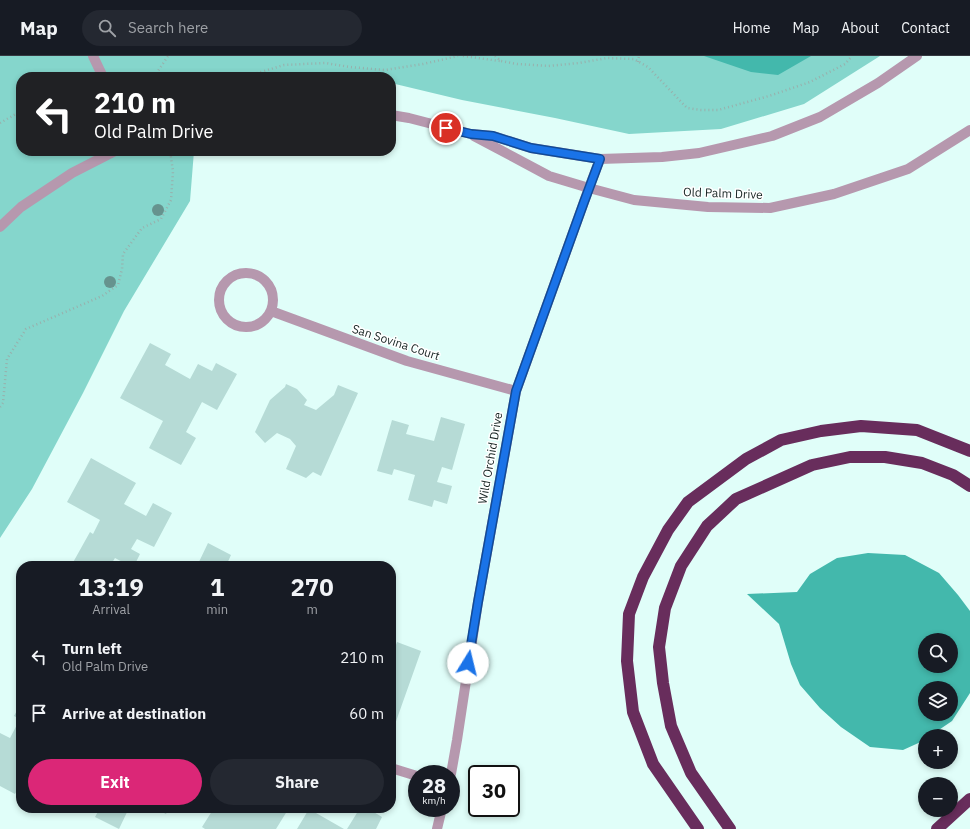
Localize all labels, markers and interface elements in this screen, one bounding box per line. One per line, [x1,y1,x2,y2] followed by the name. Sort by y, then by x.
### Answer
[82,10,362,46] search box
[20,16,58,40] text: Map
[96,17,118,39] icon: search
[128,18,208,37] text: Search here
[733,19,770,37] text: Home
[792,19,819,37] text: Map
[841,19,879,37] text: About
[901,19,950,37] text: Contact
[94,84,176,121] text: 210 m
[28,88,80,140] icon: left
[429,111,463,145] pin
[435,117,457,139] icon: arrive
[94,120,213,143] text: Old Palm Drive
[683,184,763,202] street label: Old Palm Drive
[350,321,442,363] street label: San Sovina Court
[475,410,506,505] street label: Wild Orchid Drive
[78,571,144,603] text: 13:19
[210,571,224,603] text: 1
[290,571,334,603] text: 270
[92,601,130,618] text: Arrival
[206,601,228,618] text: min
[306,601,318,618] text: m
[918,633,958,817] map controls
[918,633,958,673] button: search
[62,639,122,658] text: Turn left
[447,642,489,684] position arrow
[28,646,50,668] icon: left
[340,648,384,667] text: 210 m
[62,658,148,675] text: Old Palm Drive
[918,681,958,721] button: layers
[28,702,50,724] icon: arrive
[62,704,206,723] text: Arrive at destination
[349,704,384,723] text: 60 m
[918,729,958,769] button: +
[28,759,202,805] button: Exit
[210,759,384,805] button: Share
[468,765,520,817] speed limit sign: 30
[422,772,446,799] text: 28
[918,777,958,817] button: −
[422,794,446,807] text: km/h

